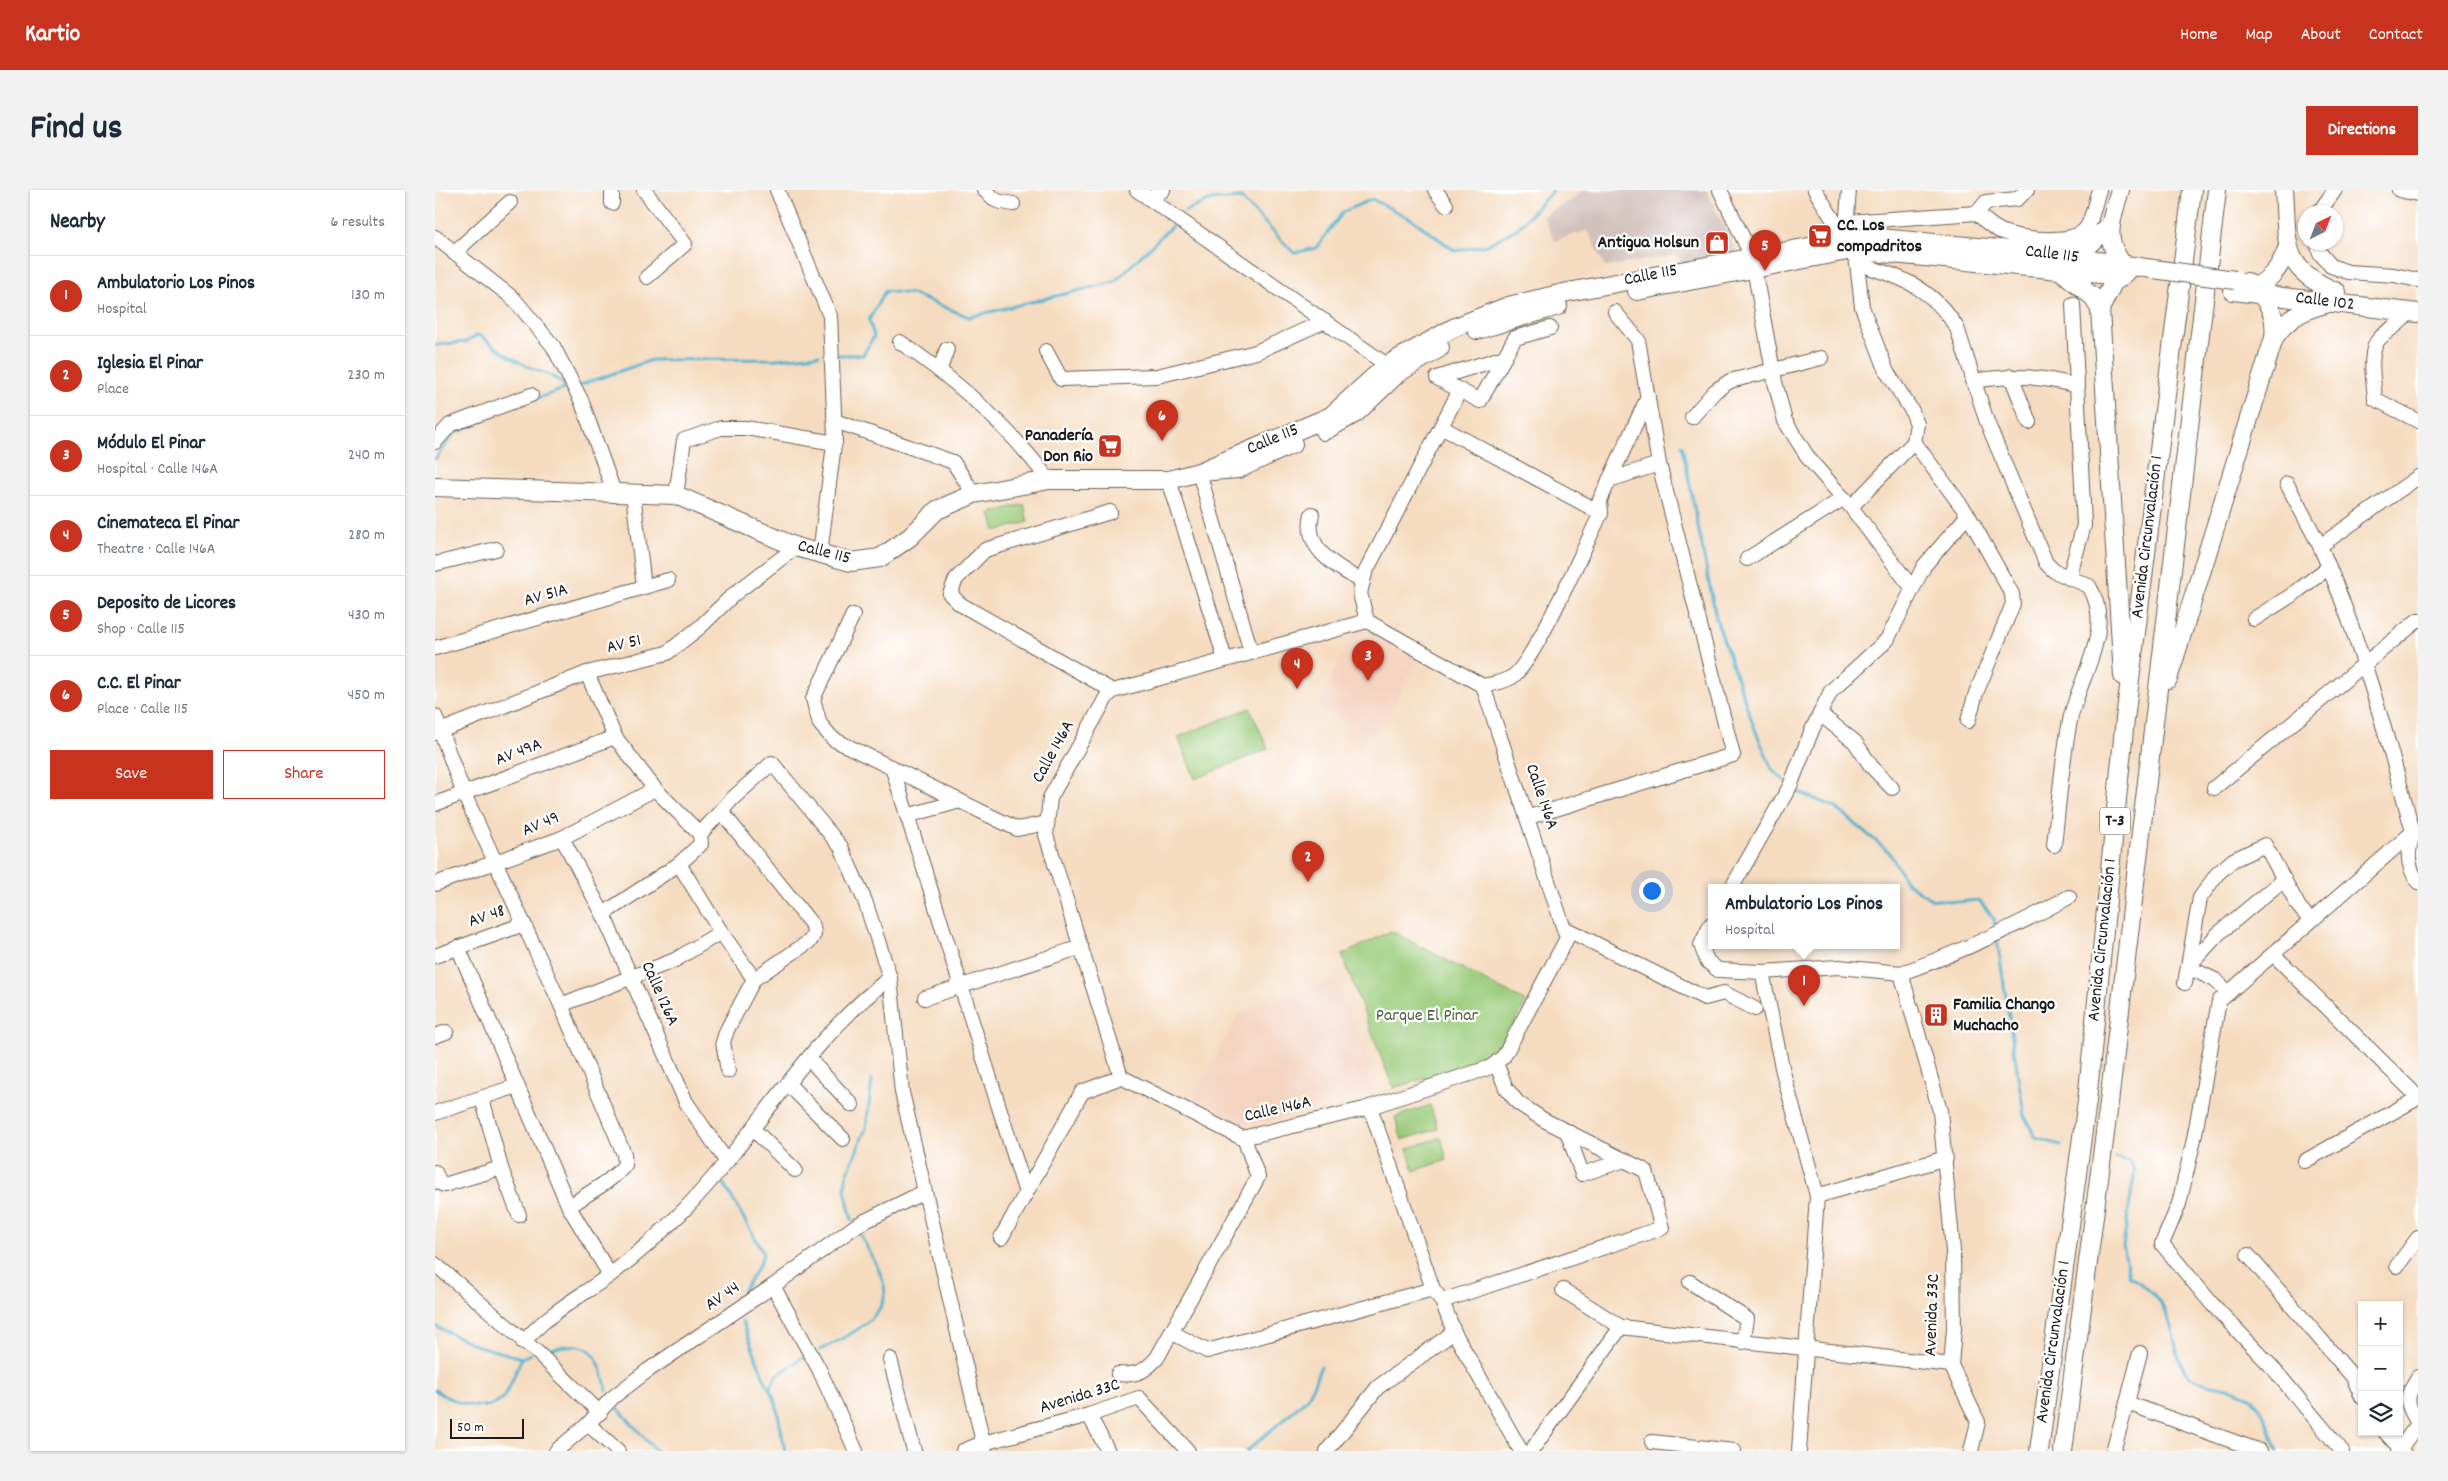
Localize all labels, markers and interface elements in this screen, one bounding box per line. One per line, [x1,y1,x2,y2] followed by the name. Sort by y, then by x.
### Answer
[25,18,80,52] text: Kartio
[2180,23,2217,48] text: Home
[2245,23,2273,48] text: Map
[2301,23,2341,48] text: About
[2369,23,2423,48] text: Contact
[30,105,122,155] text: Find us
[2306,106,2418,155] button: Directions
[2298,205,2343,250] north arrow
[50,208,105,238] text: Nearby
[330,211,385,234] text: 6 results
[1837,214,1922,260] place label: CC. Los compadritos
[1807,223,1833,249] supermarket icon: CC. Los compadritos
[1704,230,1730,256] shop icon: Antigua Holsun
[1749,230,1781,271] pin: 5
[1598,231,1699,256] place label: Antigua Holsun
[2024,239,2080,271] street label: Calle 115
[1622,259,1680,293] street label: Calle 115
[97,271,255,298] text: Ambulatorio Los Pinos
[64,284,68,307] text: 1
[351,284,385,307] text: 130 m
[2294,286,2356,318] street label: Calle 102
[97,298,147,321] text: Hospital
[97,351,203,378] text: Iglesia El Pinar
[63,364,70,387] text: 2
[348,364,385,387] text: 230 m
[97,378,129,401] text: Place
[1146,400,1178,441] pin: 6
[1243,418,1303,462] street label: Calle 115
[1025,424,1094,470] place label: Panadería Don Rio
[97,431,205,458] text: Módulo El Pinar
[1097,433,1123,459] supermarket icon: Panadería Don Rio
[62,444,70,467] text: 3
[348,444,385,467] text: 240 m
[2126,454,2170,620] street label: Avenida Circunvalación 1
[97,458,218,481] text: Hospital · Calle 146A
[97,511,240,538] text: Cinemateca El Pinar
[63,524,69,547] text: 4
[348,524,385,547] text: 280 m
[795,534,853,572] street label: Calle 115
[97,538,216,561] text: Theatre · Calle 146A
[521,578,571,614] street label: AV 51A
[97,591,236,618] text: Deposito de Licores
[62,604,70,627] text: 5
[348,604,385,627] text: 430 m
[97,618,185,641] text: Shop · Calle 115
[604,629,644,661] street label: AV 51
[1352,640,1384,681] pin: 3
[1281,648,1313,689] pin: 4
[97,671,181,698] text: C.C. El Pinar
[62,684,70,707] text: 6
[348,684,385,707] text: 450 m
[97,698,188,721] text: Place · Calle 115
[1027,716,1081,788] street label: Calle 146A
[492,733,546,773] street label: AV 49A
[50,750,213,799] button: Save
[223,750,385,799] button: Share
[1518,761,1564,833] street label: Calle 146A
[518,806,564,844] street label: AV 49
[2100,808,2130,834] road number: T-3
[1292,841,1324,882] pin: 2
[2082,857,2124,1023] street label: Avenida Circunvalación 1
[1639,878,1665,904] your location
[1708,884,1900,949] popup
[1725,892,1883,919] text: Ambulatorio Los Pinos
[465,899,509,935] street label: AV 48
[1725,919,1775,942] text: Hospital
[634,958,684,1030] street label: Calle 126A
[1788,965,1820,1006] pin: 1
[1953,993,2055,1039] place label: Familia Chango Muchacho
[1923,1002,1949,1028] building icon: Familia Chango Muchacho
[1376,1004,1479,1029] park label: Parque El Pinar
[1242,1090,1314,1130] street label: Calle 146A
[2030,1259,2078,1425] street label: Avenida Circunvalación 1
[1919,1273,1947,1357] street label: Avenida 33C
[700,1276,746,1318] street label: AV 44
[2358,1301,2403,1436] map controls
[2358,1301,2403,1346] button: +
[2358,1346,2403,1391] button: −
[1037,1373,1123,1421] street label: Avenida 33C
[2358,1391,2403,1436] button: layers
[450,1416,524,1439] scale bar
[457,1418,484,1438] text: 50 m

